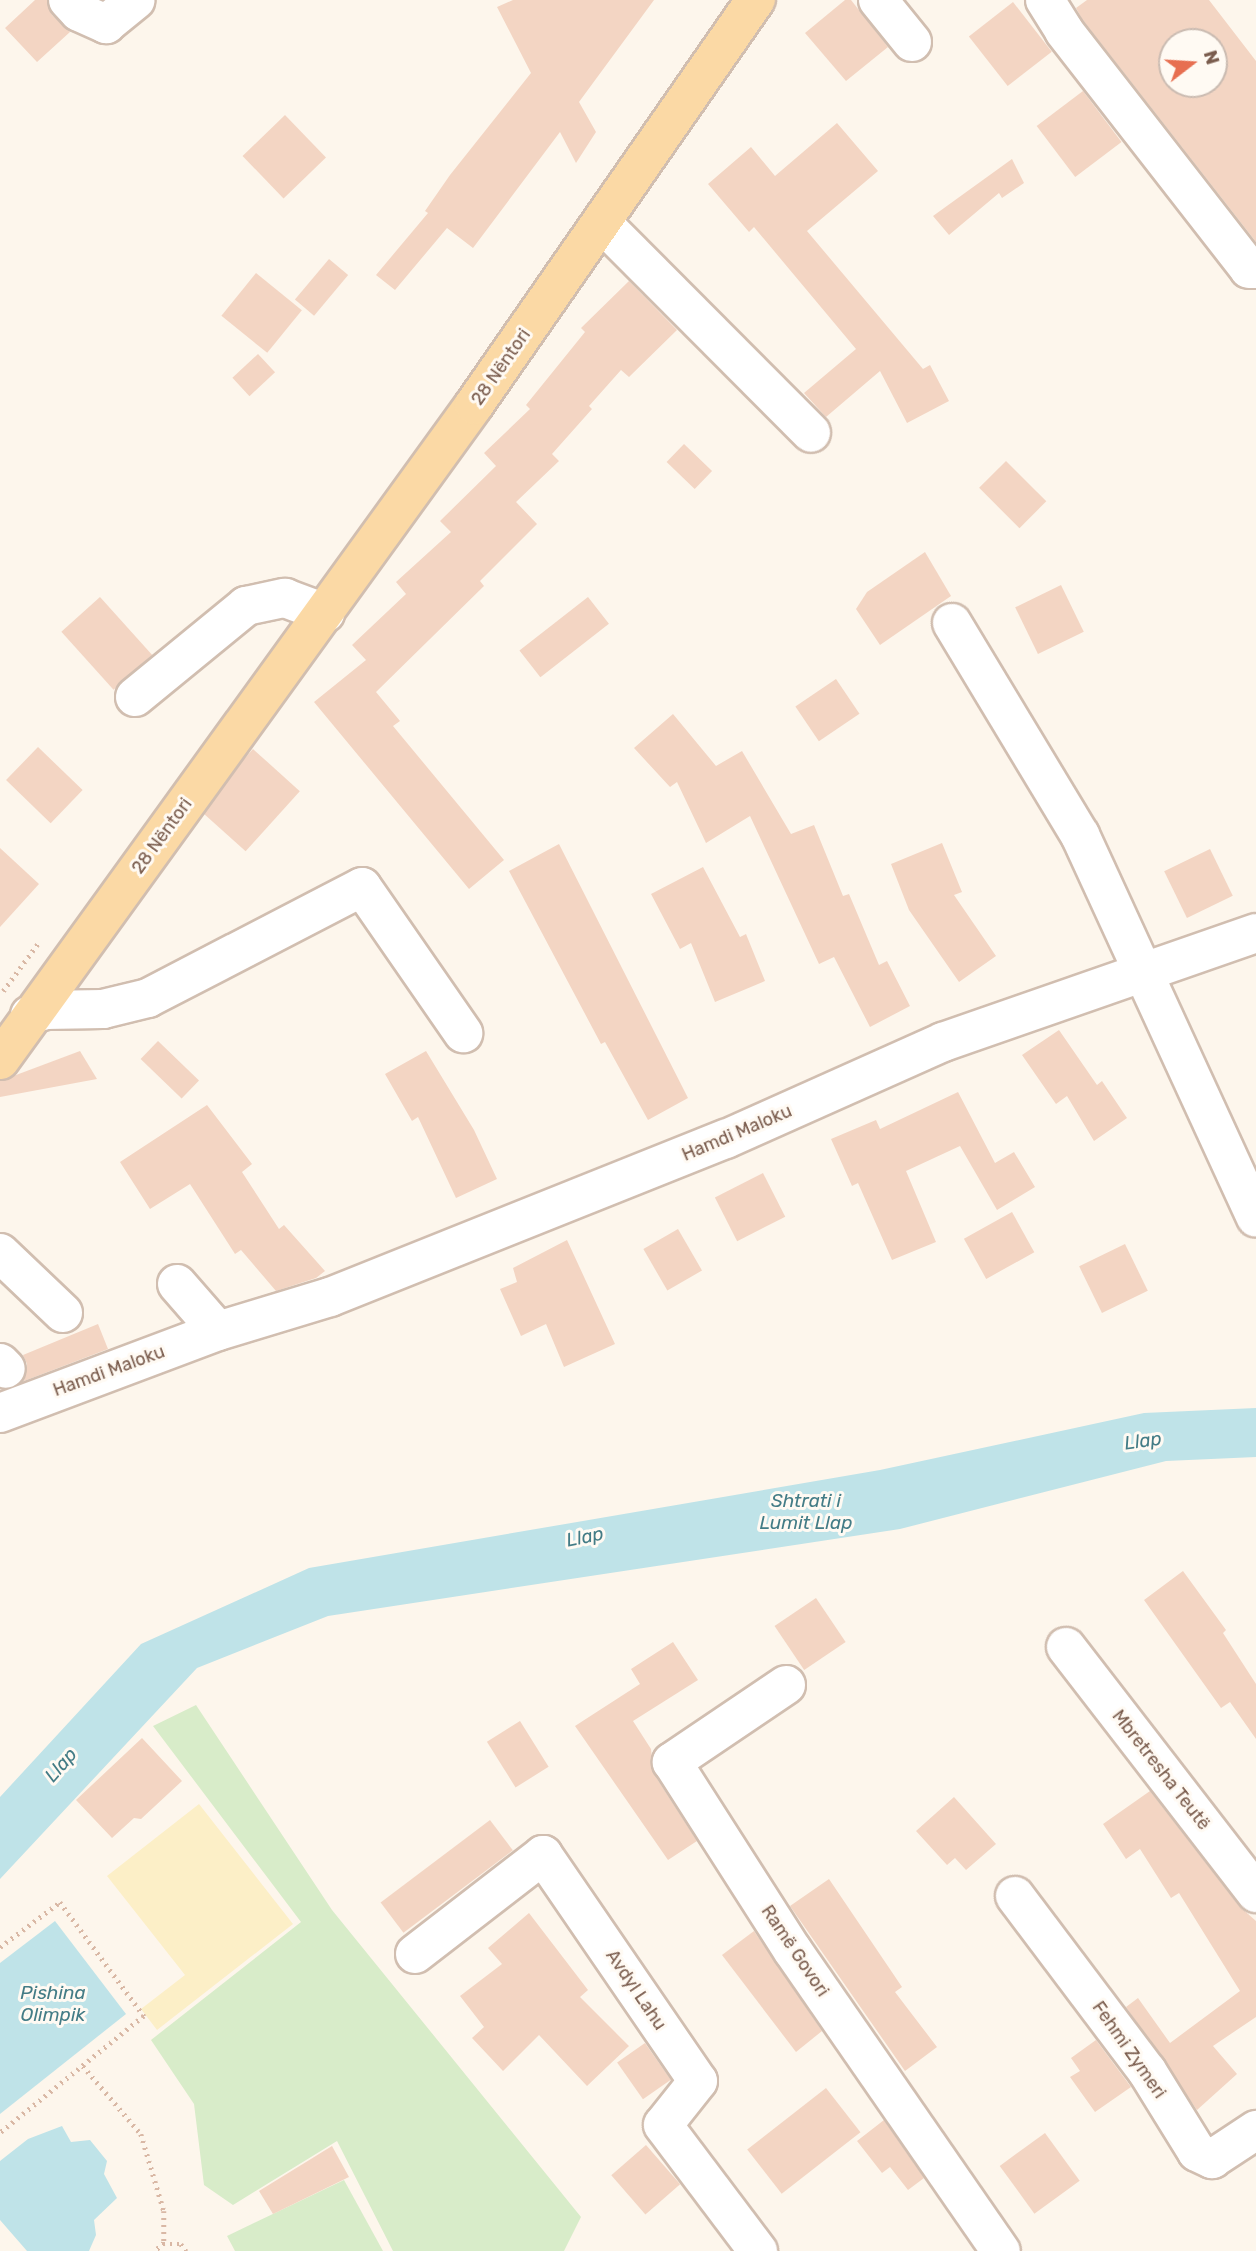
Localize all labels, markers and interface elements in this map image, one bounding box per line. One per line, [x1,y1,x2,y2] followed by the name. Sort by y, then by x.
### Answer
[1158,28,1228,98] north arrow
[1199,47,1225,67] text: N
[467,325,535,409] street label: 28 Nëntori
[127,794,197,878] street label: 28 Nëntori
[679,1100,795,1166] street label: Hamdi Maloku
[50,1341,168,1401] street label: Hamdi Maloku
[1123,1427,1163,1455] water label: Llap
[760,1490,852,1534] water label: Shtrati i Lumit Llap
[564,1522,606,1552] water label: Llap
[1107,1706,1215,1834] street label: Mbretresha Teutë
[40,1743,82,1787] water label: Llap
[757,1901,833,2001] street label: Ramë Govori
[601,1946,671,2034] street label: Avdyl Lahu
[20,1982,86,2026] water label: Pishina Olimpik
[1088,1997,1170,2103] street label: Fehmi Zymeri

